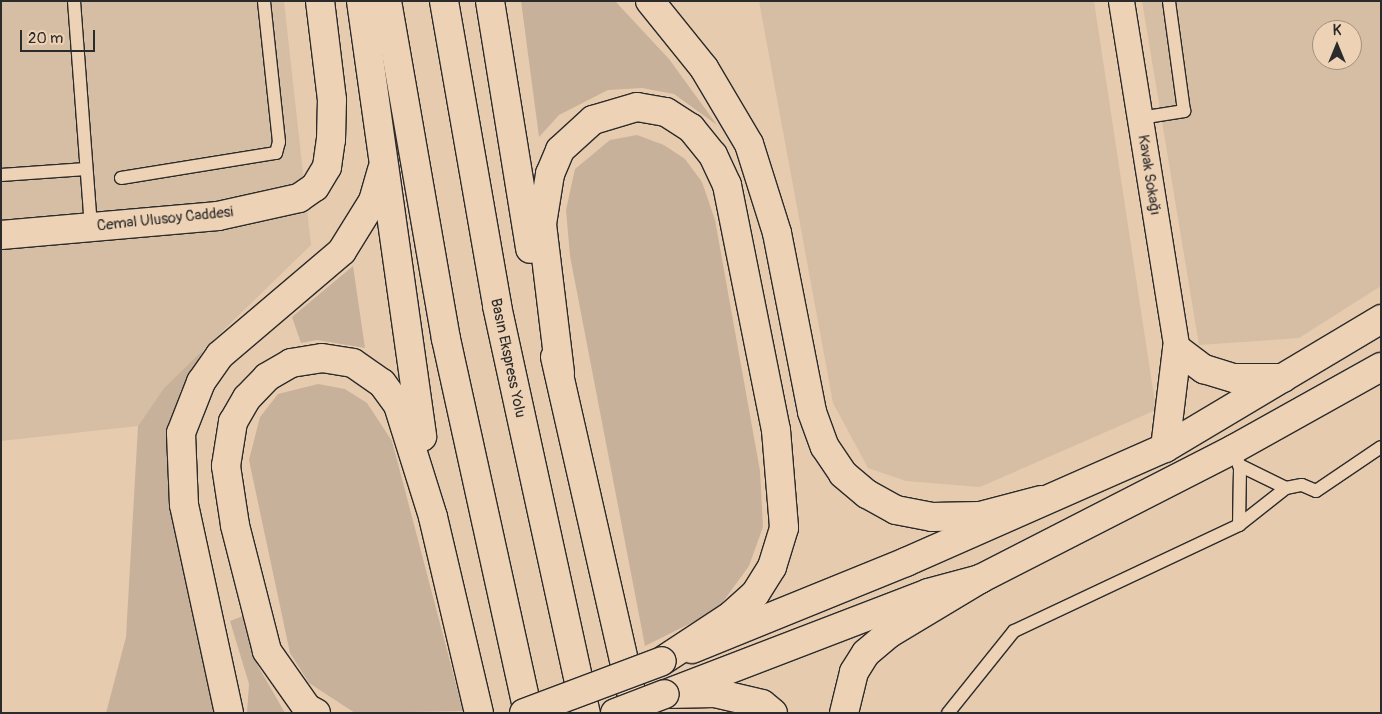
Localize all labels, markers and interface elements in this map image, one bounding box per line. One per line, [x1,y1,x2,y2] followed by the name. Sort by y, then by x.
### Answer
[22,20,98,52] scale bar
[1312,20,1362,70] north arrow
[1333,22,1341,39] text: K
[28,29,63,48] text: 20 m
[1134,134,1164,216] street label: Kavak Sokağı
[96,203,234,235] street label: Cemal Ulusoy Caddesi
[487,297,529,419] street label: Basın Ekspress Yolu

